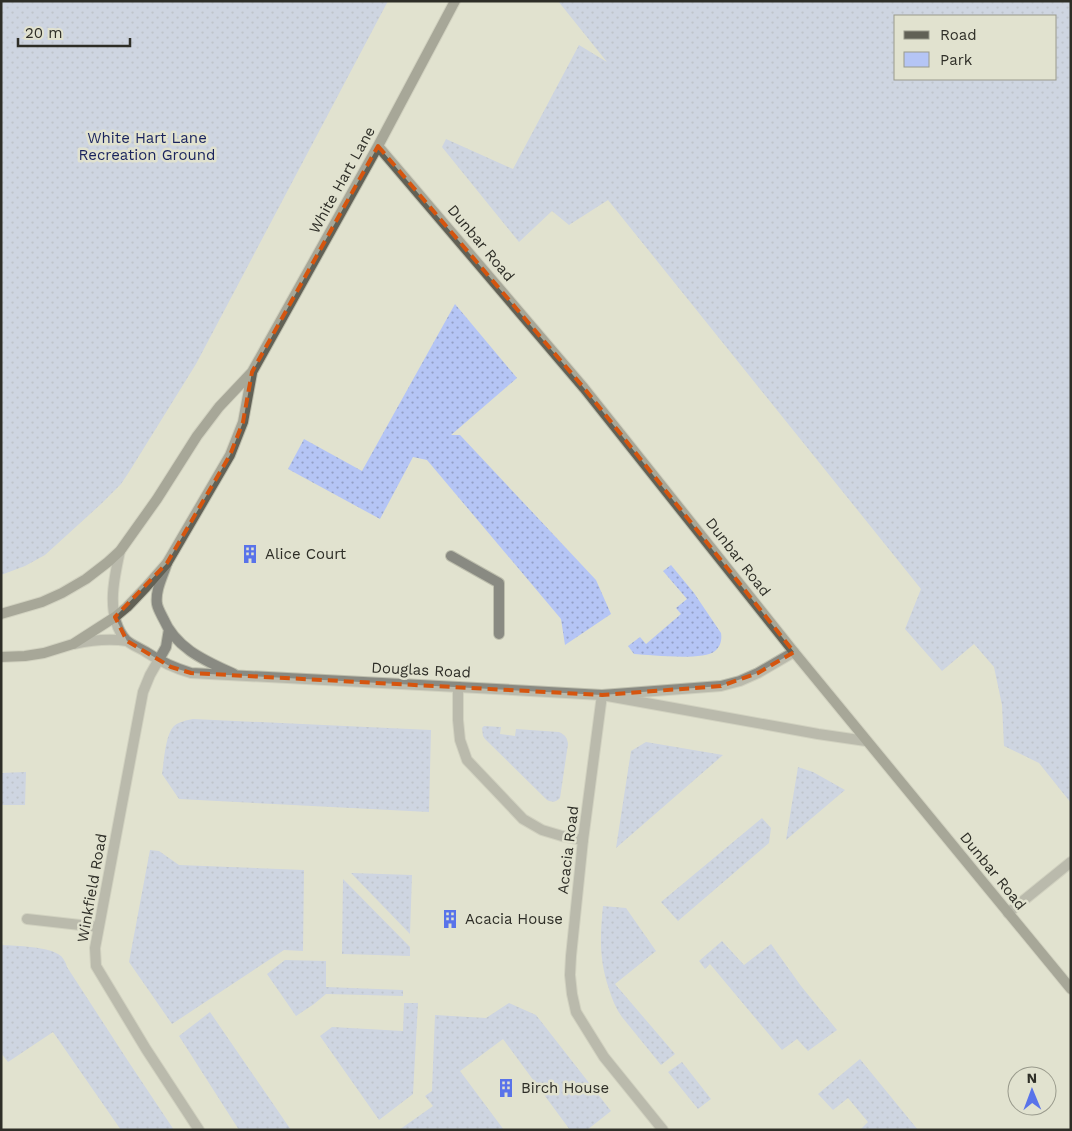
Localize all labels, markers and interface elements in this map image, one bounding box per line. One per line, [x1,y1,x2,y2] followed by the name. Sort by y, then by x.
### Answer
[18,15,130,47] scale bar
[894,15,1057,80] legend
[25,24,63,42] text: 20 m
[940,26,977,44] text: Road
[940,51,973,69] text: Park
[305,123,379,237] street label: White Hart Lane
[79,129,215,164] park label: White Hart Lane Recreation Ground
[444,201,518,285] street label: Dunbar Road
[702,514,774,600] street label: Dunbar Road
[239,543,261,565] building icon: Alice Court
[265,545,347,563] place label: Alice Court
[371,658,471,682] street label: Douglas Road
[554,805,582,895] street label: Acacia Road
[956,829,1030,913] street label: Dunbar Road
[74,832,110,944] street label: Winkfield Road
[439,908,461,930] building icon: Acacia House
[465,910,563,928] place label: Acacia House
[1007,1066,1057,1116] north arrow
[1026,1070,1037,1086] text: N
[495,1077,517,1099] building icon: Birch House
[521,1079,609,1097] place label: Birch House

